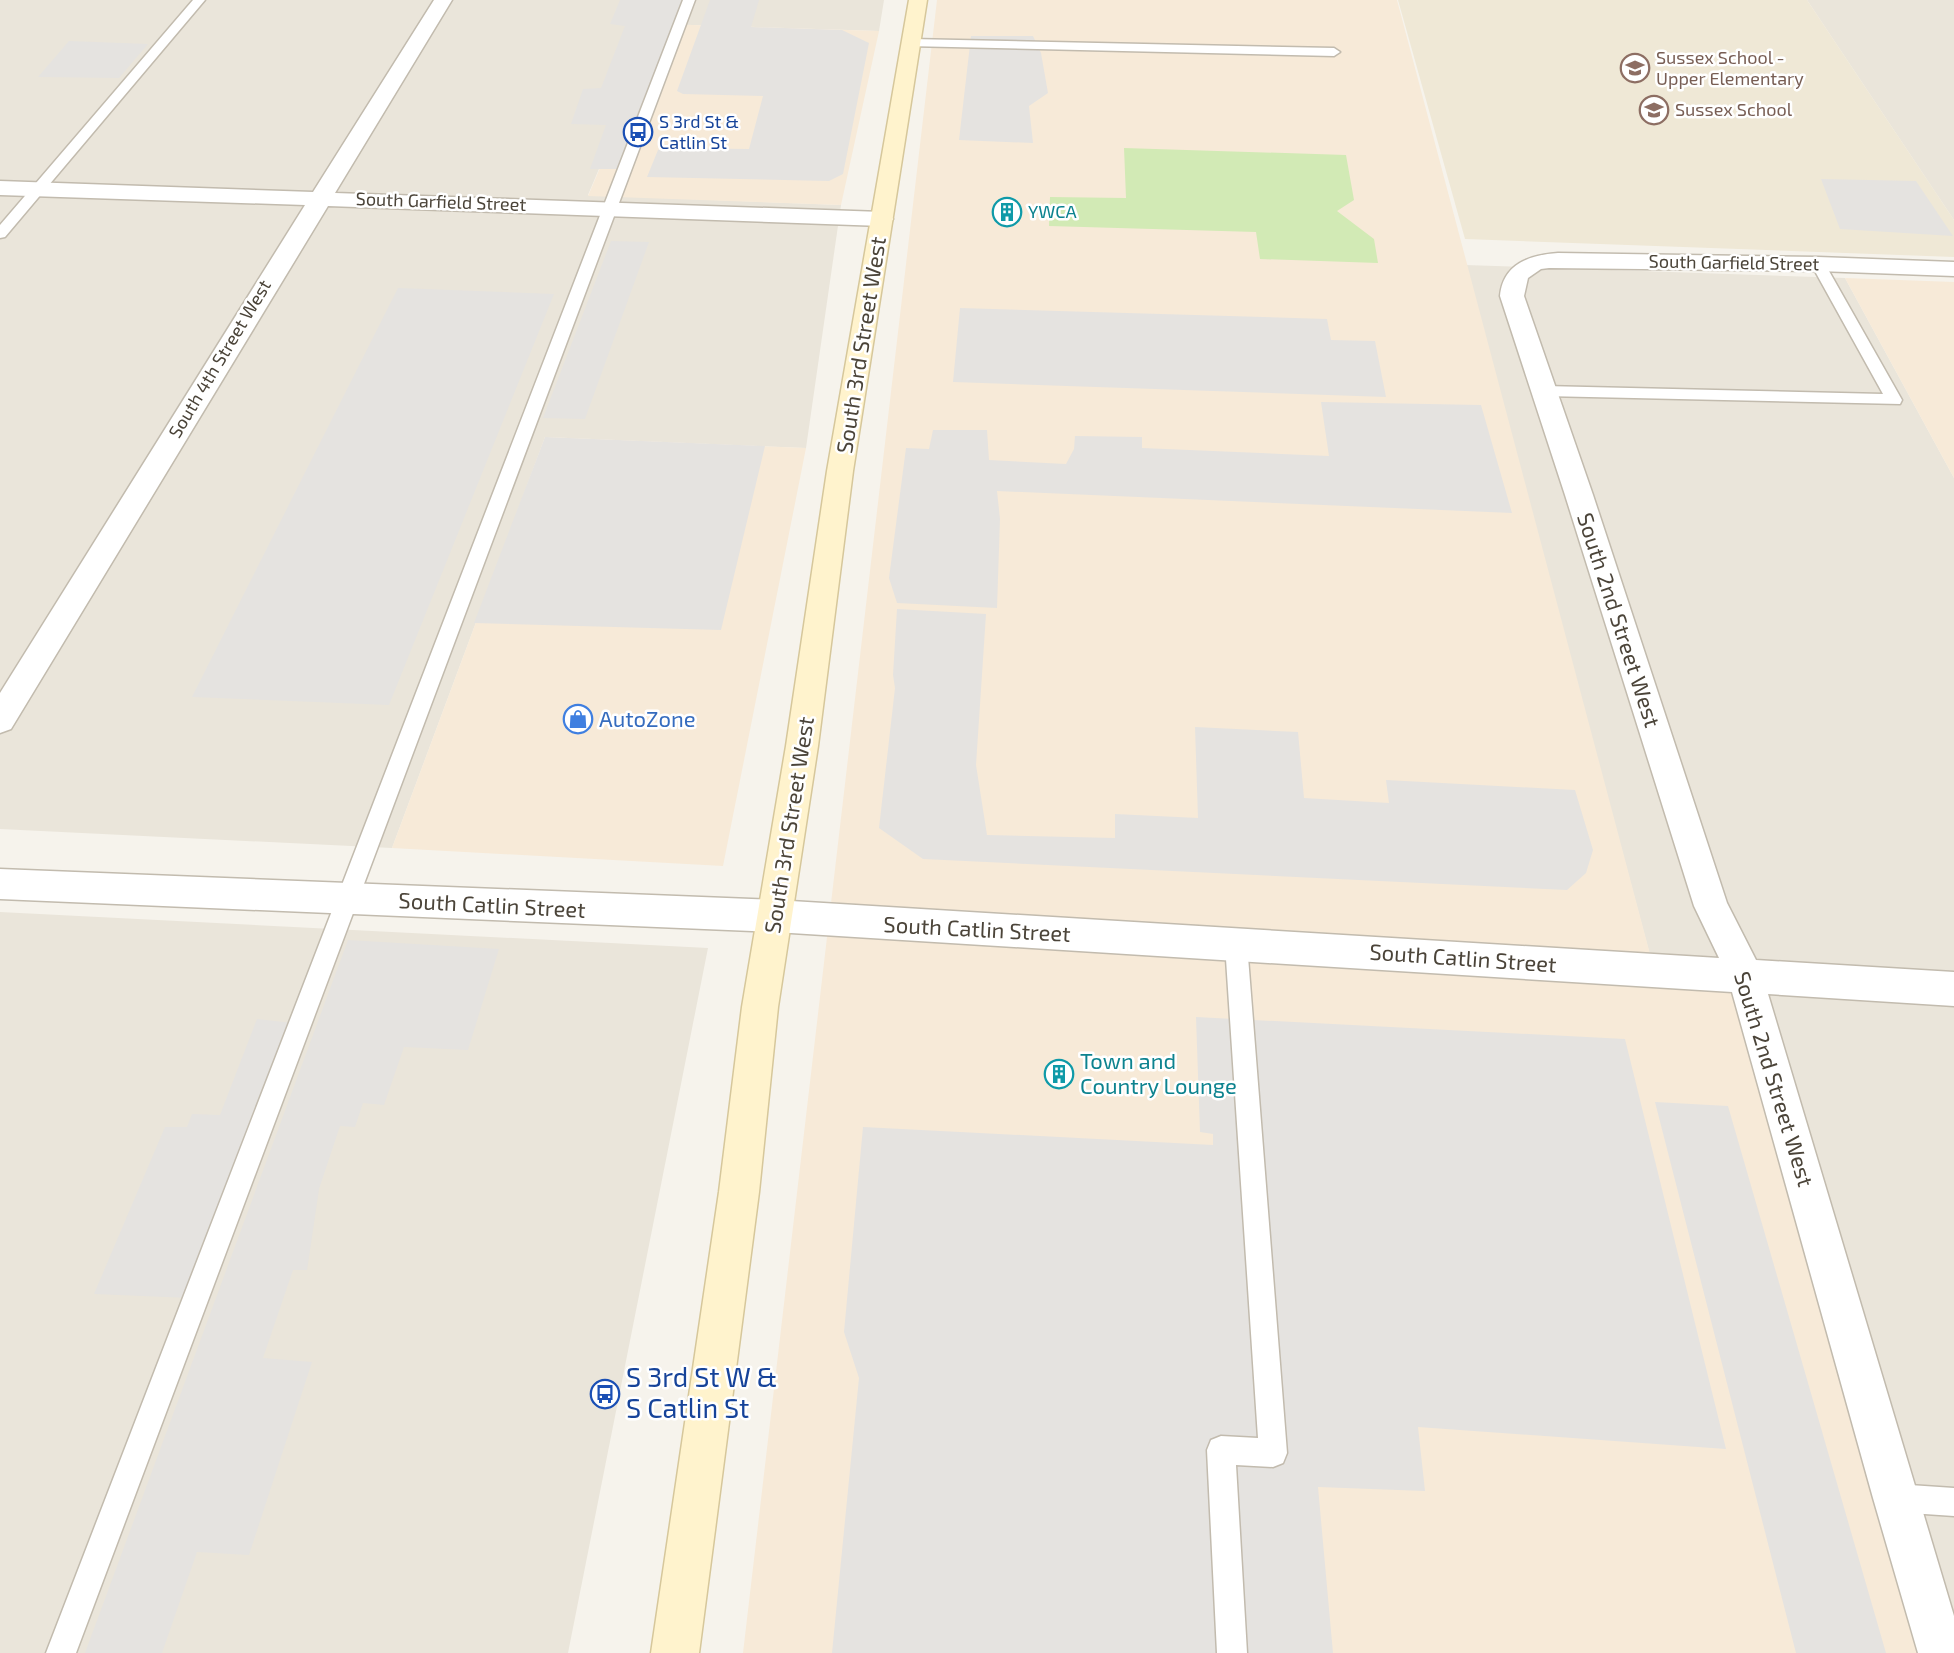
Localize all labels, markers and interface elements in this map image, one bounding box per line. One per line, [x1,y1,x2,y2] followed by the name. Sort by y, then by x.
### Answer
[1656,46,1804,89] place label: Sussex School - Upper Elementary
[1619,52,1651,84] school or university icon: Sussex School - Upper Elementary
[1638,94,1670,126] school or university icon: Sussex School
[1675,98,1793,120] place label: Sussex School
[659,110,739,153] place label: S 3rd St & Catlin St
[622,116,654,148] bus stop icon: S 3rd St & Catlin St
[355,187,527,215] street label: South Garfield Street
[991,196,1023,228] building icon: YWCA
[1028,200,1078,222] place label: YWCA
[830,234,890,455] street label: South 3rd Street West
[1649,250,1820,274] street label: South Garfield Street
[163,275,275,442] street label: South 4th Street West
[1573,509,1667,730] street label: South 2nd Street West
[562,703,594,735] shop icon: AutoZone
[599,705,696,731] place label: AutoZone
[758,714,818,935] street label: South 3rd Street West
[398,886,586,922] street label: South Catlin Street
[883,910,1071,946] street label: South Catlin Street
[1369,938,1557,977] street label: South Catlin Street
[1730,968,1820,1189] street label: South 2nd Street West
[1080,1047,1237,1098] place label: Town and Country Lounge
[1043,1058,1075,1090] building icon: Town and Country Lounge
[626,1360,777,1423] place label: S 3rd St W & S Catlin St
[589,1378,621,1410] bus stop icon: S 3rd St W & S Catlin St

